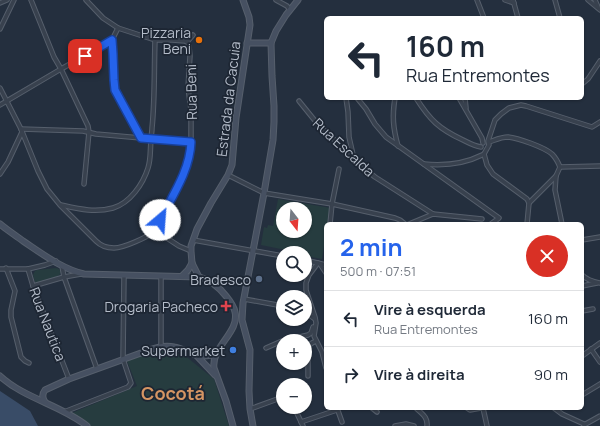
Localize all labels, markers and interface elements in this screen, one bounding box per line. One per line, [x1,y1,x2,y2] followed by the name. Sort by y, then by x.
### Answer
[141,23,191,58] place label: Pizzaria Beni
[406,27,485,65] text: 160 m
[340,32,392,84] icon: left
[194,35,204,45] marker: Pizzaria Beni
[68,39,102,73] pin
[211,40,245,158] street label: Estrada da Cacuia
[74,45,96,67] icon: arrive
[406,63,550,87] text: Rua Entremontes
[181,64,201,120] street label: Rua Beni
[309,113,379,181] street label: Rua Escalda
[139,199,181,241] position arrow
[276,202,312,238] north arrow
[276,202,312,414] map controls
[340,230,402,263] text: 2 min
[526,235,568,277] button: close
[276,246,312,282] button: search
[340,262,416,280] text: 500 m · 07:51
[190,270,251,289] place label: Bradesco
[254,274,264,284] marker: Bradesco
[25,284,71,364] street label: Rua Nautica
[276,290,312,326] button: layers
[104,297,218,316] place label: Drogaria Pacheco
[374,299,486,320] text: Vire à esquerda
[221,301,231,311] marker: Drogaria Pacheco
[340,308,362,330] icon: left
[528,308,568,329] text: 160 m
[374,320,478,338] text: Rua Entremontes
[276,334,312,370] button: +
[141,341,225,360] place label: Supermarket
[228,345,238,355] marker: Supermarket
[340,364,362,386] icon: right
[374,364,465,385] text: Vire à direita
[534,364,568,385] text: 90 m
[276,378,312,414] button: −
[141,381,205,405] district label: Cocotá

